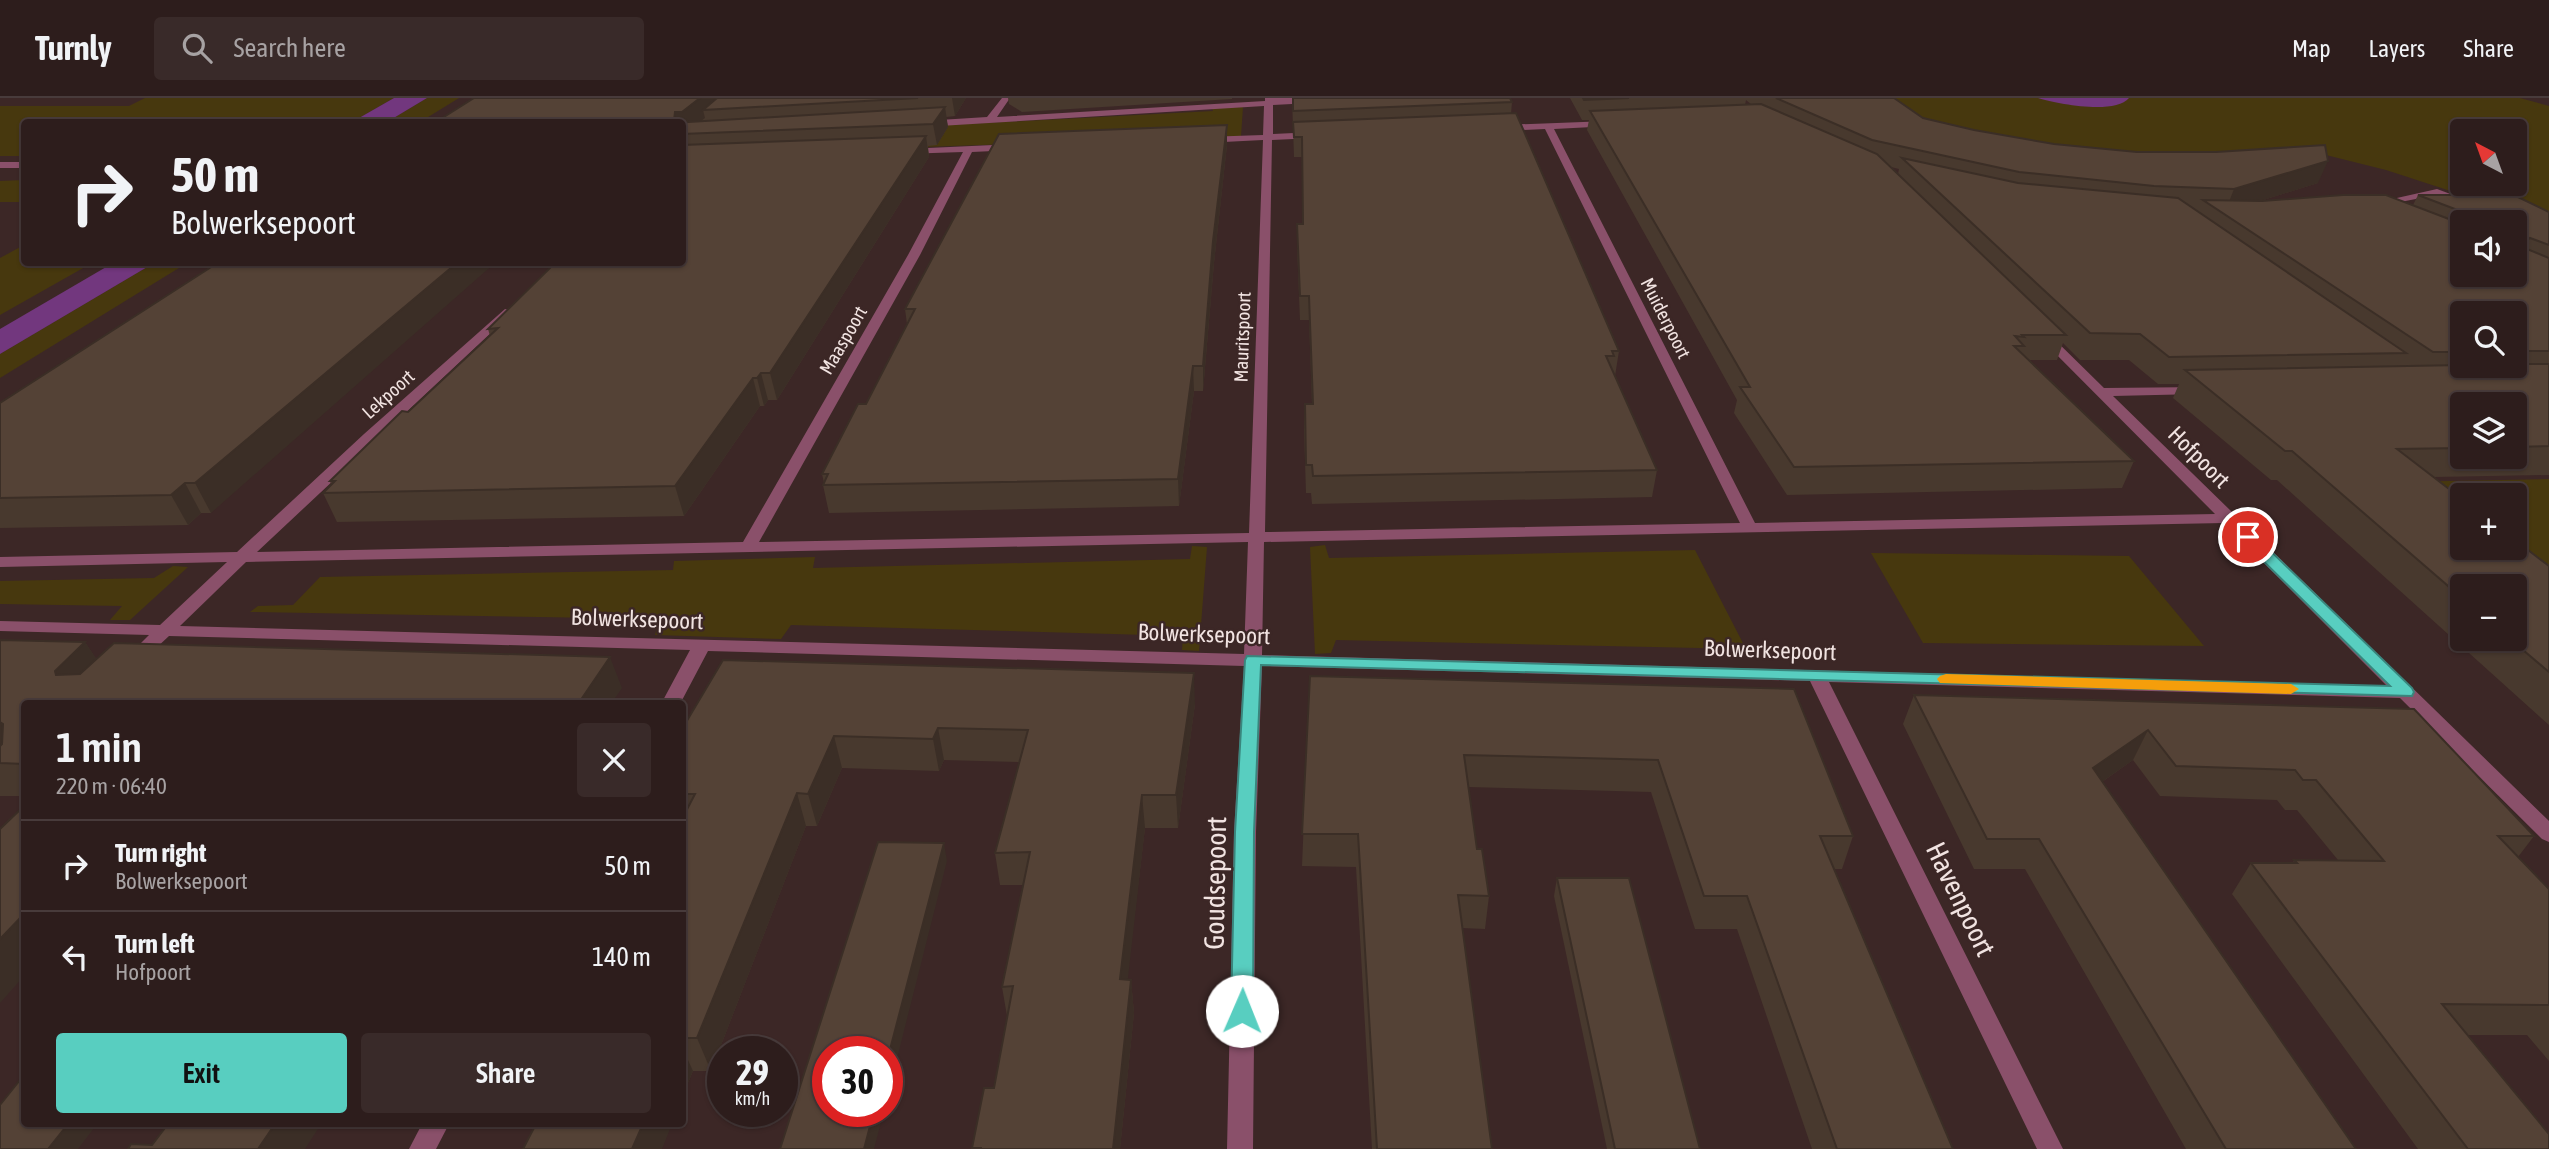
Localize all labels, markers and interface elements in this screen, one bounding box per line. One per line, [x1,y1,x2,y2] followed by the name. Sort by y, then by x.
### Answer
[154,17,644,80] search box
[35,29,112,67] text: Turnly
[178,29,216,67] icon: search
[234,33,346,63] text: Search here
[2292,35,2331,62] text: Map
[2369,35,2425,62] text: Layers
[2463,35,2514,62] text: Share
[2450,119,2527,196] north arrow
[2450,119,2527,651] map controls
[171,146,259,202] text: 50 m
[56,147,147,238] icon: right
[171,204,356,241] text: Bolwerksepoort
[2450,210,2527,287] button: sound
[1636,274,1696,362] street label: Muiderpoort
[1229,291,1255,383] street label: Mauritspoort
[2450,301,2527,378] button: search
[815,302,871,378] street label: Maaspoort
[358,365,418,423] street label: Lekpoort
[2450,392,2527,469] button: layers
[2163,421,2235,493] street label: Hofpoort
[2450,483,2527,560] button: +
[2218,507,2278,567] pin
[2229,518,2267,556] icon: arrive
[2450,574,2527,651] button: −
[570,604,704,634] street label: Bolwerksepoort
[1137,619,1271,649] street label: Bolwerksepoort
[1703,635,1837,665] street label: Bolwerksepoort
[56,723,142,771] text: 1 min
[577,723,651,797] button: close
[56,773,167,799] text: 220 m · 06:40
[1198,816,1232,950] street label: Goudsepoort
[1920,837,2002,961] street label: Havenpoort
[115,838,206,868] text: Turn right
[56,847,94,885] icon: right
[604,851,651,881] text: 50 m
[115,868,248,894] text: Bolwerksepoort
[115,929,195,959] text: Turn left
[56,938,94,976] icon: left
[592,942,651,972] text: 140 m
[115,959,191,985] text: Hofpoort
[1205,974,1279,1048] position arrow
[56,1033,347,1113] button: Exit
[361,1033,651,1113] button: Share
[812,1036,903,1127] speed limit sign: 30
[736,1052,769,1092] text: 29
[735,1088,770,1109] text: km/h

